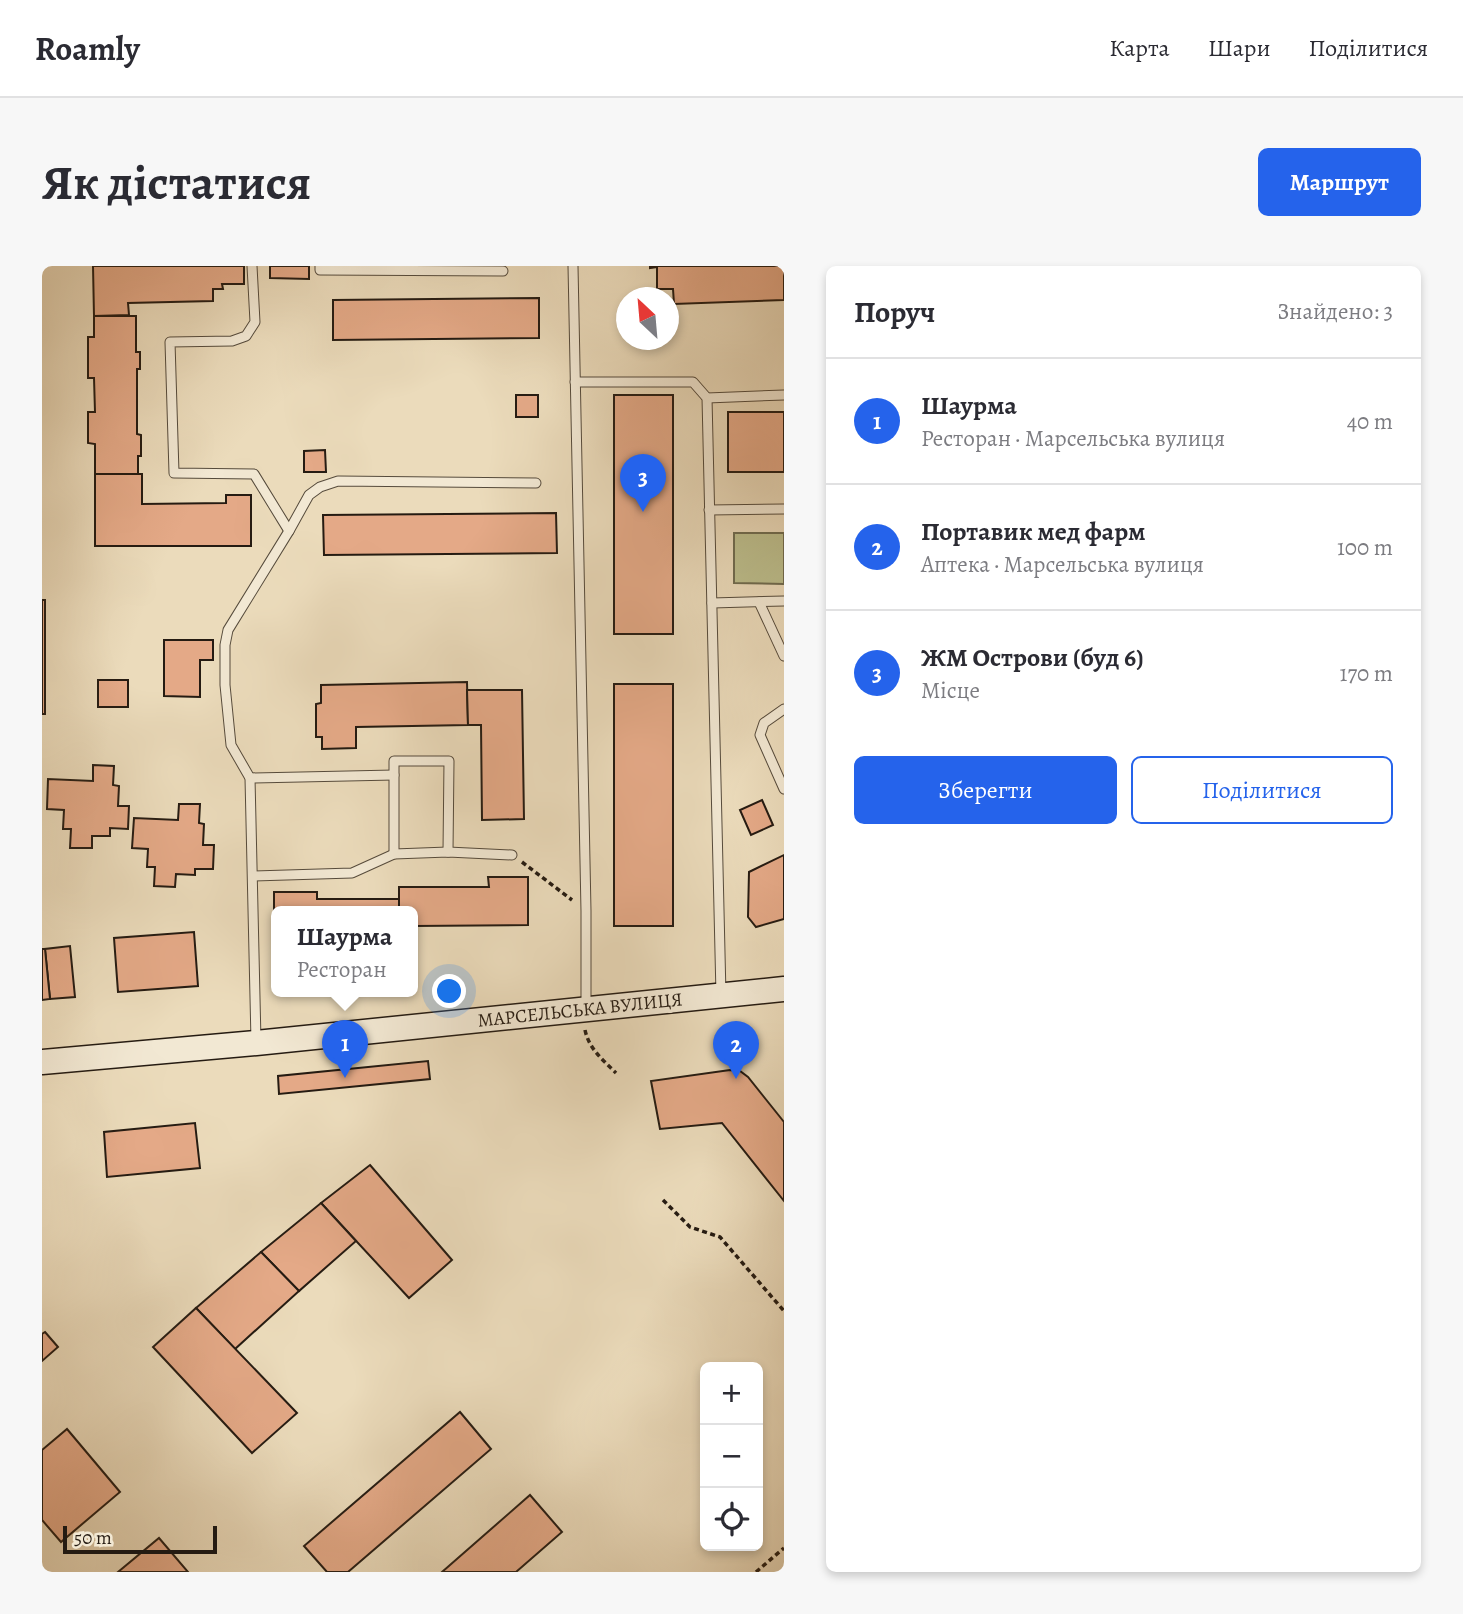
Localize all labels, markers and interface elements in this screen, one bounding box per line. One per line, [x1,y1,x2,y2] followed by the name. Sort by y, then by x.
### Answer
[35,26,140,71] text: Roamly
[1109,32,1170,64] text: Карта
[1208,32,1271,64] text: Шари
[1309,32,1428,64] text: Поділитися
[1258,148,1421,216] button: Маршрут
[42,149,311,216] text: Як дістатися
[616,287,679,350] north arrow
[854,292,935,332] text: Поруч
[1277,296,1393,327] text: Знайдено: 3
[921,388,1017,423] text: Шаурма
[873,406,881,437] text: 1
[1347,406,1393,437] text: 40 m
[921,423,1225,454] text: Ресторан · Марсельська вулиця
[620,454,666,512] pin: 3
[921,514,1146,549] text: Портавик мед фарм
[871,532,883,563] text: 2
[1337,532,1393,563] text: 100 m
[921,549,1204,580] text: Аптека · Марсельська вулиця
[921,640,1144,675] text: ЖМ Острови (буд 6)
[872,658,882,689] text: 3
[1340,658,1393,689] text: 170 m
[921,675,980,706] text: Місце
[854,756,1117,824] button: Зберегти
[1131,756,1393,824] button: Поділитися
[271,906,418,997] popup
[297,919,392,954] text: Шаурма
[297,954,387,985] text: Ресторан
[432,974,466,1008] your location
[476,986,684,1034] street label: МАРСЕЛЬСЬКА ВУЛИЦЯ
[322,1020,368,1078] pin: 1
[713,1021,759,1079] pin: 2
[700,1362,763,1551] map controls
[700,1362,763,1425] button: +
[700,1425,763,1488] button: −
[700,1488,763,1551] button: locate
[63,1523,217,1555] scale bar
[74,1525,112,1551] text: 50 m

